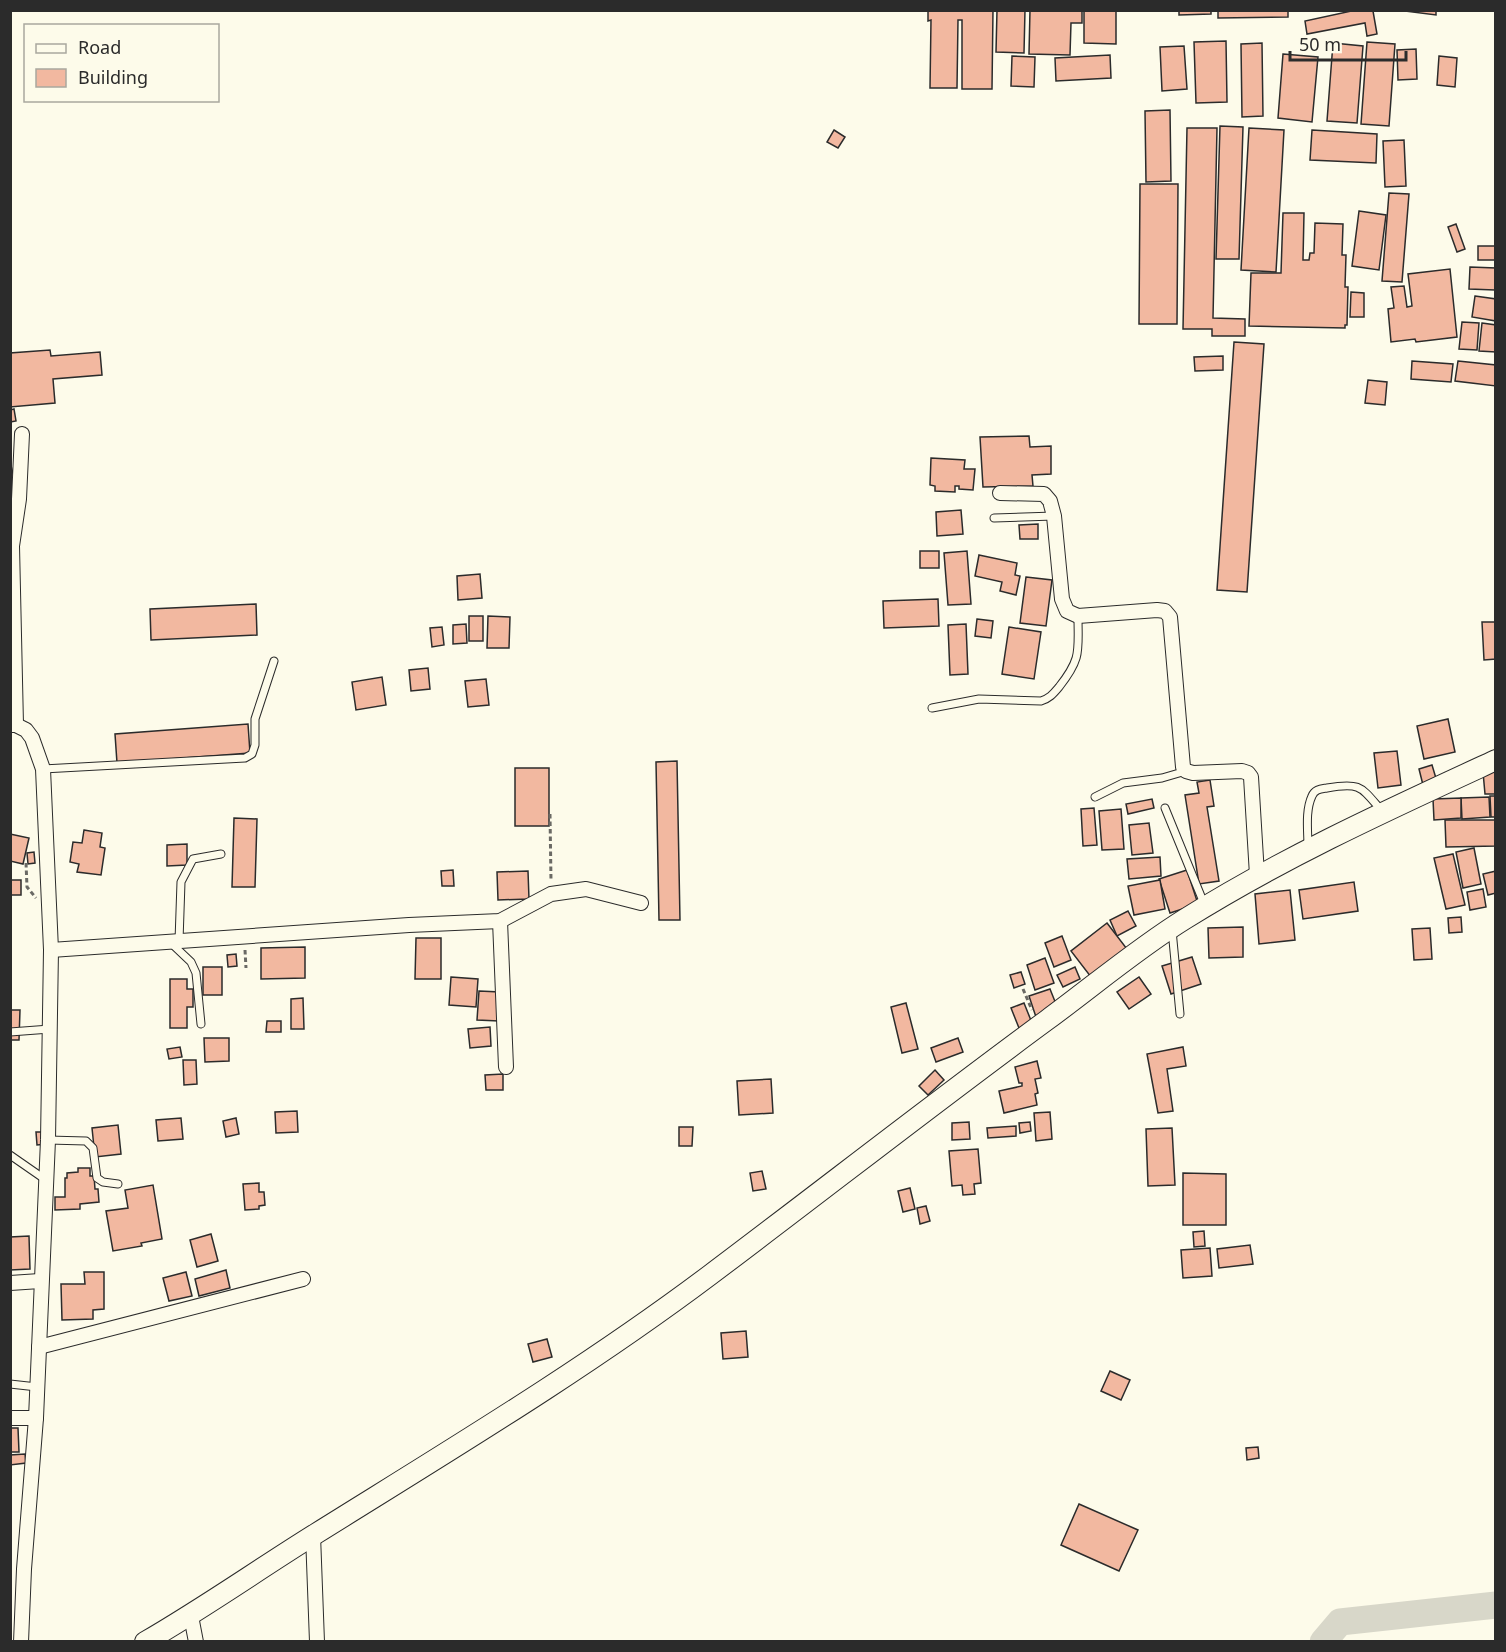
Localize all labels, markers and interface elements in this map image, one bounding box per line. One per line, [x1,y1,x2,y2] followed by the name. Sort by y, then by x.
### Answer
[24,24,219,102] legend
[1290,24,1406,62] scale bar
[1299,32,1341,56] text: 50 m
[78,35,121,59] text: Road
[78,65,148,89] text: Building

